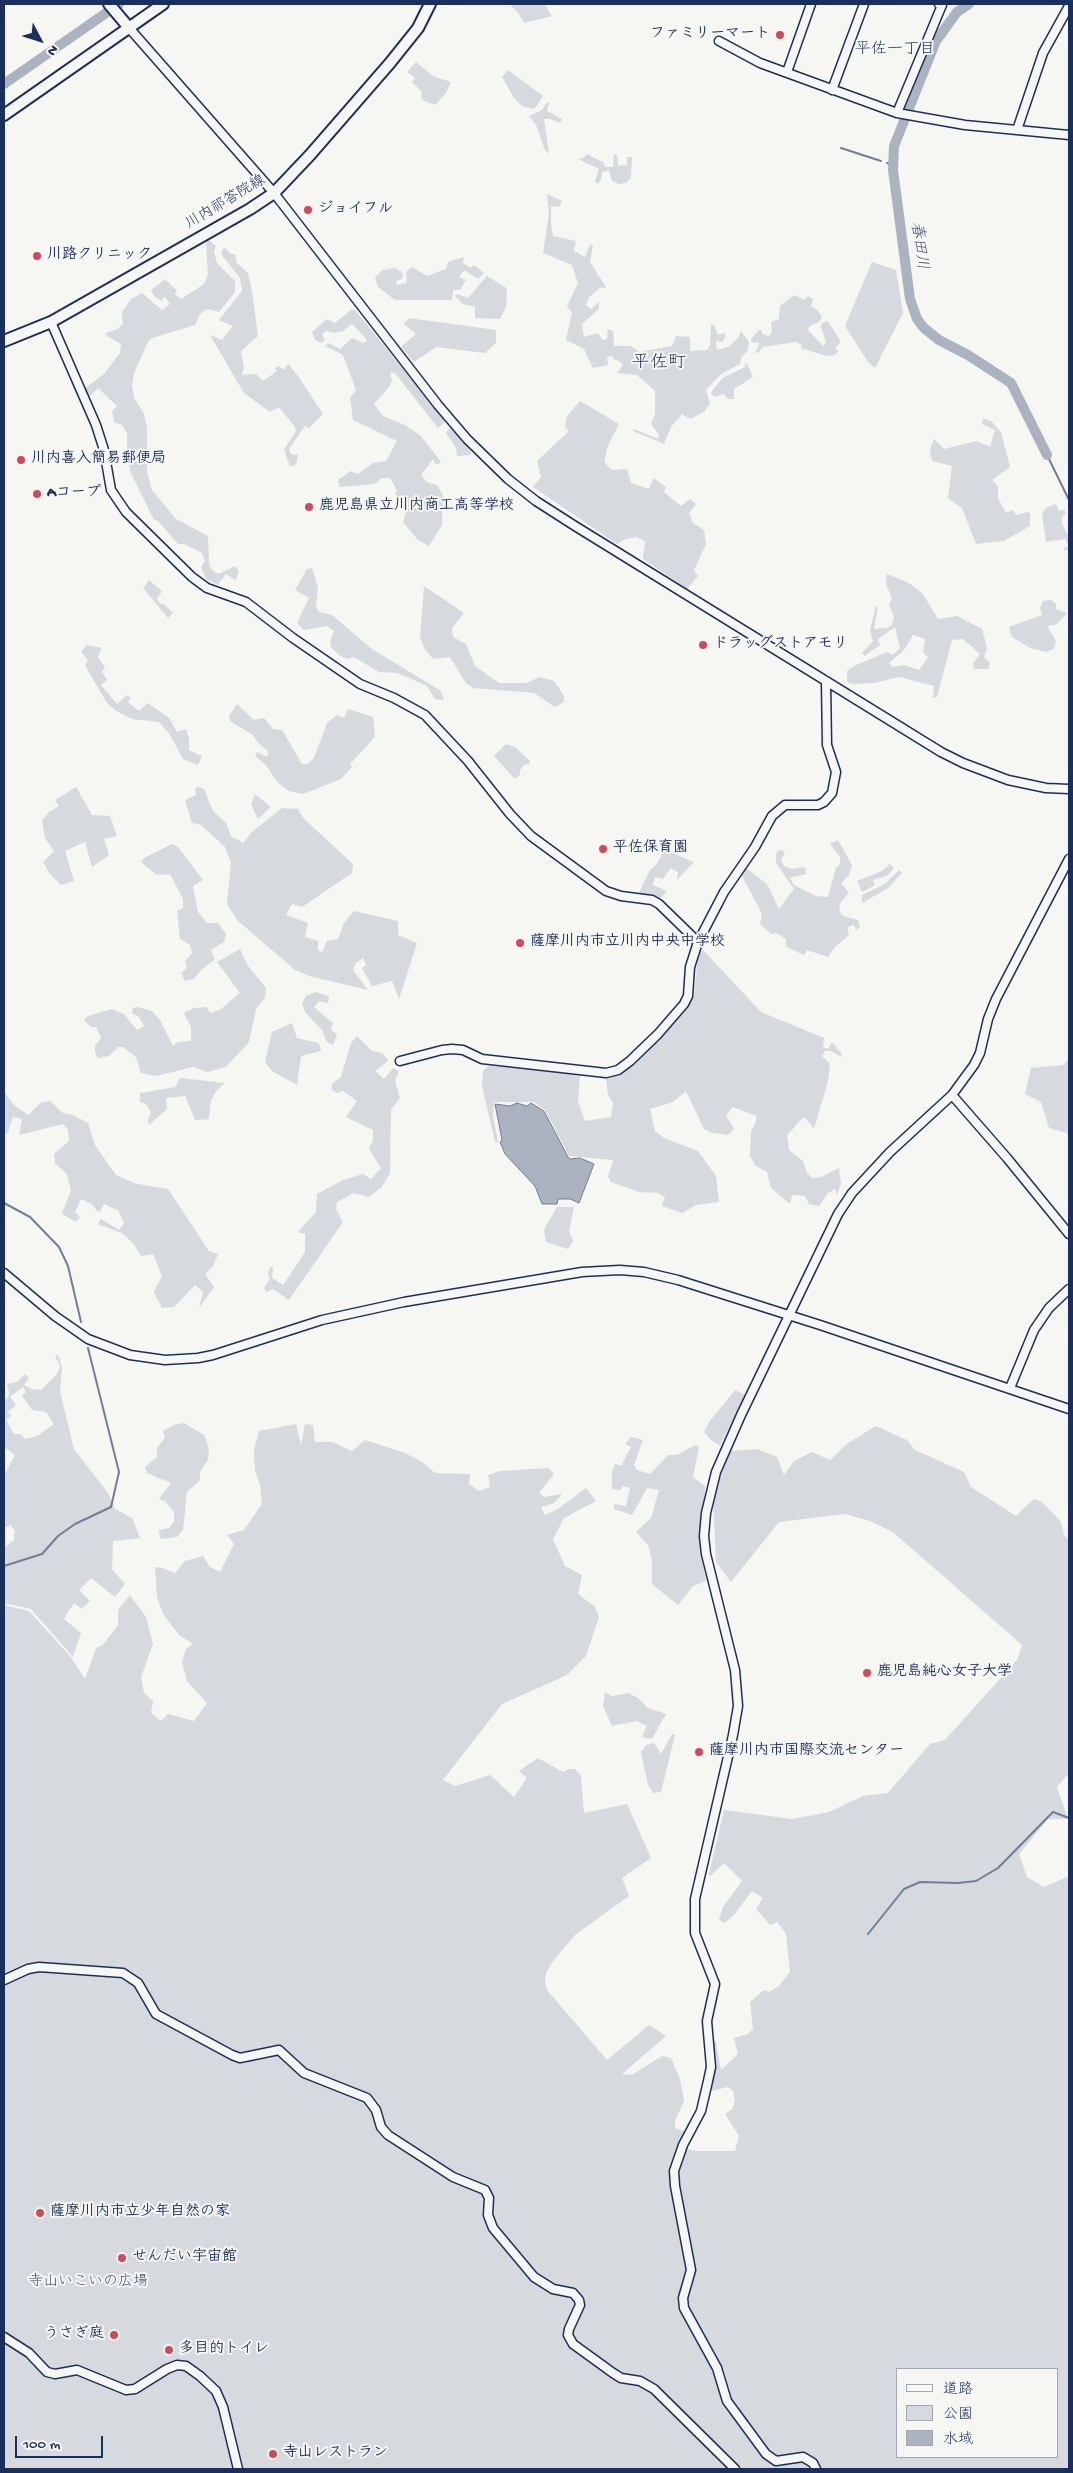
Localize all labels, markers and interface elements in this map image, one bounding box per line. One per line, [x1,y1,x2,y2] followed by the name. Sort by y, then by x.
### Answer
[15,15,65,65] north arrow
[650,26,770,44] place label: ファミリーマート
[774,29,786,41] marker: ファミリーマート
[42,41,61,59] text: N
[855,41,935,61] district label: 平佐一丁目
[183,172,269,234] street label: 川内祁答院線
[318,201,393,219] place label: ジョイフル
[302,204,314,216] marker: ジョイフル
[905,221,931,271] water label: 春田川
[47,247,152,265] place label: 川路クリニック
[31,250,43,262] marker: 川路クリニック
[632,353,686,375] district label: 平佐町
[31,451,166,469] place label: 川内喜入簡易郵便局
[15,454,27,466] marker: 川内喜入簡易郵便局
[47,485,101,503] place label: Aコープ
[31,488,43,500] marker: Aコープ
[319,498,514,516] place label: 鹿児島県立川内商工高等学校
[303,501,315,513] marker: 鹿児島県立川内商工高等学校
[713,636,848,654] place label: ドラッグストアモリ
[697,639,709,651] marker: ドラッグストアモリ
[613,840,688,858] place label: 平佐保育園
[597,843,609,855] marker: 平佐保育園
[530,934,725,952] place label: 薩摩川内市立川内中央中学校
[514,937,526,949] marker: 薩摩川内市立川内中央中学校
[877,1664,1012,1682] place label: 鹿児島純心女子大学
[861,1667,873,1679] marker: 鹿児島純心女子大学
[709,1743,904,1761] place label: 薩摩川内市国際交流センター
[693,1746,705,1758] marker: 薩摩川内市国際交流センター
[50,2204,230,2222] place label: 薩摩川内市立少年自然の家
[34,2207,46,2219] marker: 薩摩川内市立少年自然の家
[132,2249,237,2267] place label: せんだい宇宙館
[116,2252,128,2264] marker: せんだい宇宙館
[28,2274,148,2292] park label: 寺山いこいの広場
[44,2326,104,2344] place label: うさぎ庭
[108,2329,120,2341] marker: うさぎ庭
[179,2341,269,2359] place label: 多目的トイレ
[163,2344,175,2356] marker: 多目的トイレ
[896,2368,1058,2458] legend
[943,2381,973,2399] text: 道路
[943,2406,973,2424] text: 公園
[18,2426,105,2458] scale bar
[943,2431,973,2449] text: 水域
[23,2436,60,2454] text: 100 m
[283,2445,388,2463] place label: 寺山レストラン
[267,2448,279,2460] marker: 寺山レストラン

